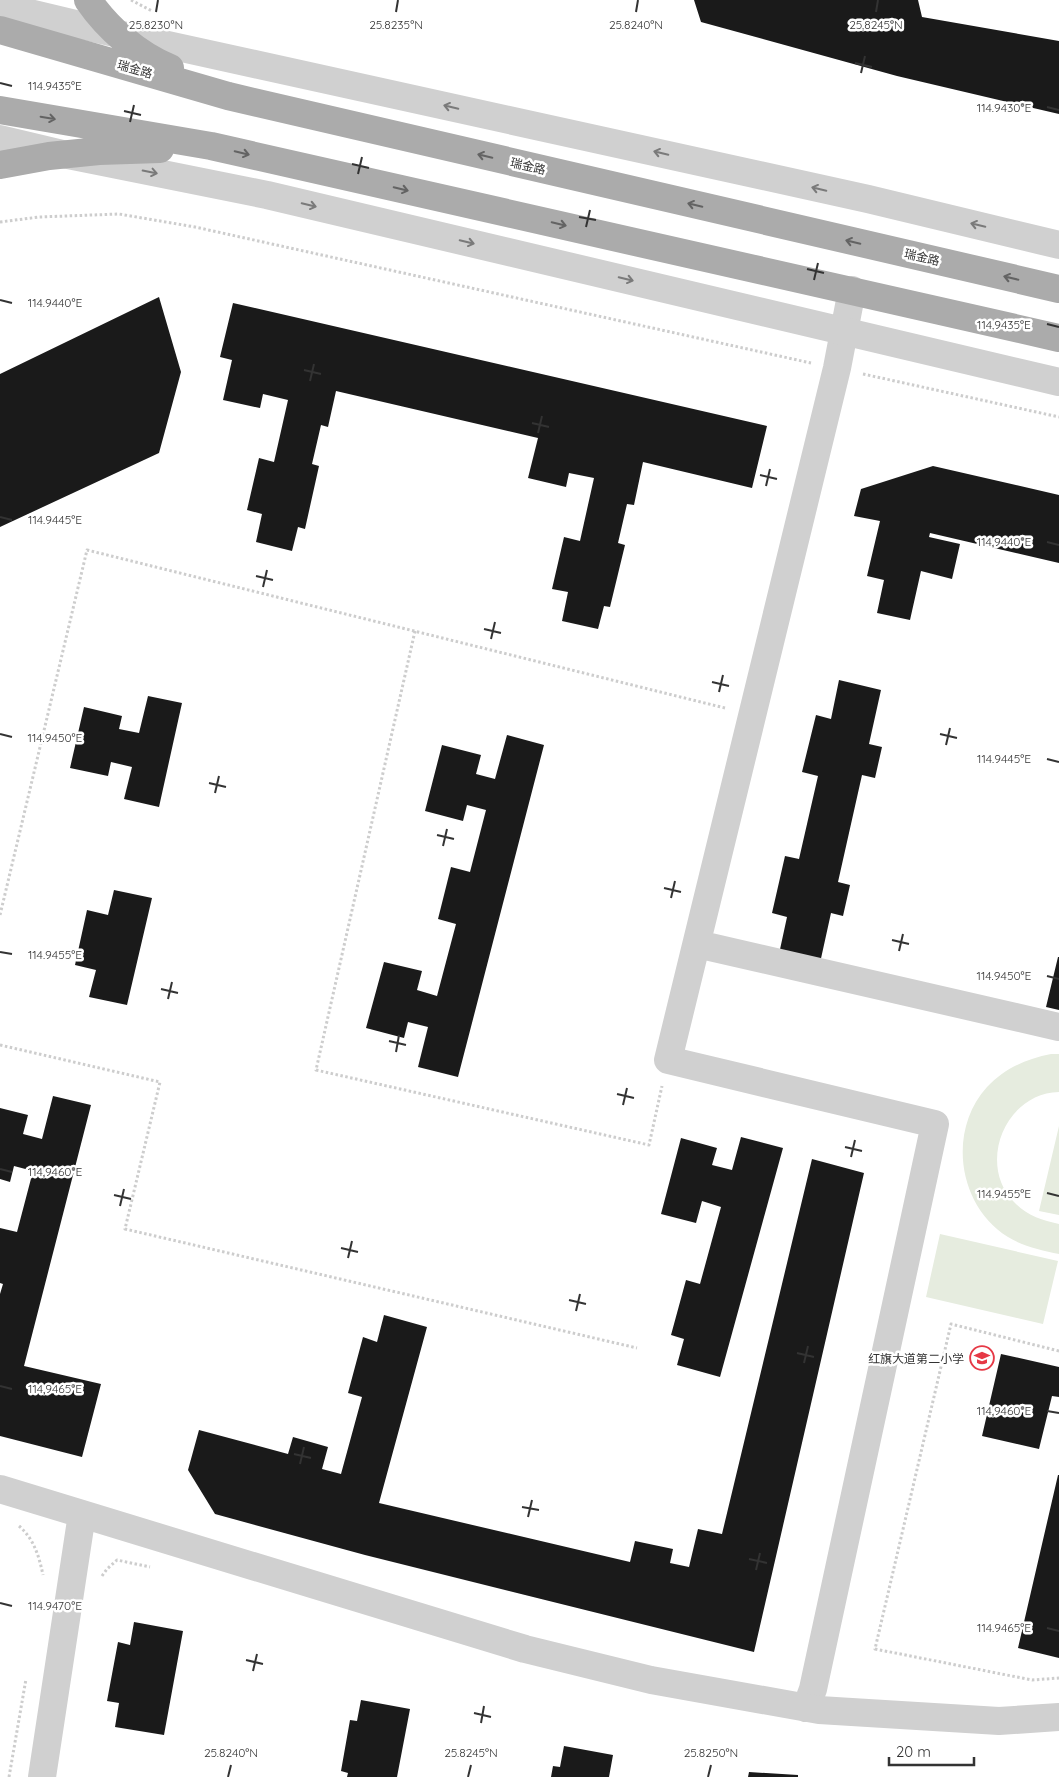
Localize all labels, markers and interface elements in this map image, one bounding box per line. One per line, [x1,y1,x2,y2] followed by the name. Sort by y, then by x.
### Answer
[129,17,183,32] text: 25.8230°N
[369,17,423,32] text: 25.8235°N
[609,17,663,32] text: 25.8240°N
[849,17,903,32] text: 25.8245°N
[116,57,154,81] street label: 瑞金路
[28,78,82,93] text: 114.9435°E
[977,100,1031,115] text: 114.9430°E
[443,102,459,111] one-way arrow
[40,114,56,124] one-way arrow
[653,148,669,157] one-way arrow
[234,149,250,158] one-way arrow
[478,151,494,160] one-way arrow
[509,155,547,177] street label: 瑞金路
[142,167,158,177] one-way arrow
[812,183,828,193] one-way arrow
[392,185,408,194] one-way arrow
[687,200,703,209] one-way arrow
[301,201,317,210] one-way arrow
[551,220,567,229] one-way arrow
[970,220,986,229] one-way arrow
[846,236,862,246] one-way arrow
[459,238,475,247] one-way arrow
[903,246,941,268] street label: 瑞金路
[1004,273,1020,282] one-way arrow
[617,275,633,285] one-way arrow
[28,295,82,310] text: 114.9440°E
[977,317,1031,332] text: 114.9435°E
[28,512,82,527] text: 114.9445°E
[977,534,1031,549] text: 114.9440°E
[28,730,83,745] text: 114.9450°E
[977,751,1031,766] text: 114.9445°E
[28,947,82,962] text: 114.9455°E
[977,968,1032,983] text: 114.9450°E
[28,1164,82,1179] text: 114.9460°E
[977,1186,1031,1201] text: 114.9455°E
[969,1345,995,1371] school or university icon: 红旗大道第二小学
[868,1351,964,1366] place label: 红旗大道第二小学
[28,1381,82,1396] text: 114.9465°E
[977,1403,1031,1418] text: 114.9460°E
[28,1598,82,1613] text: 114.9470°E
[977,1620,1031,1635] text: 114.9465°E
[889,1734,974,1766] scale bar
[896,1742,931,1761] text: 20 m
[204,1745,258,1760] text: 25.8240°N
[444,1745,498,1760] text: 25.8245°N
[684,1745,738,1760] text: 25.8250°N

